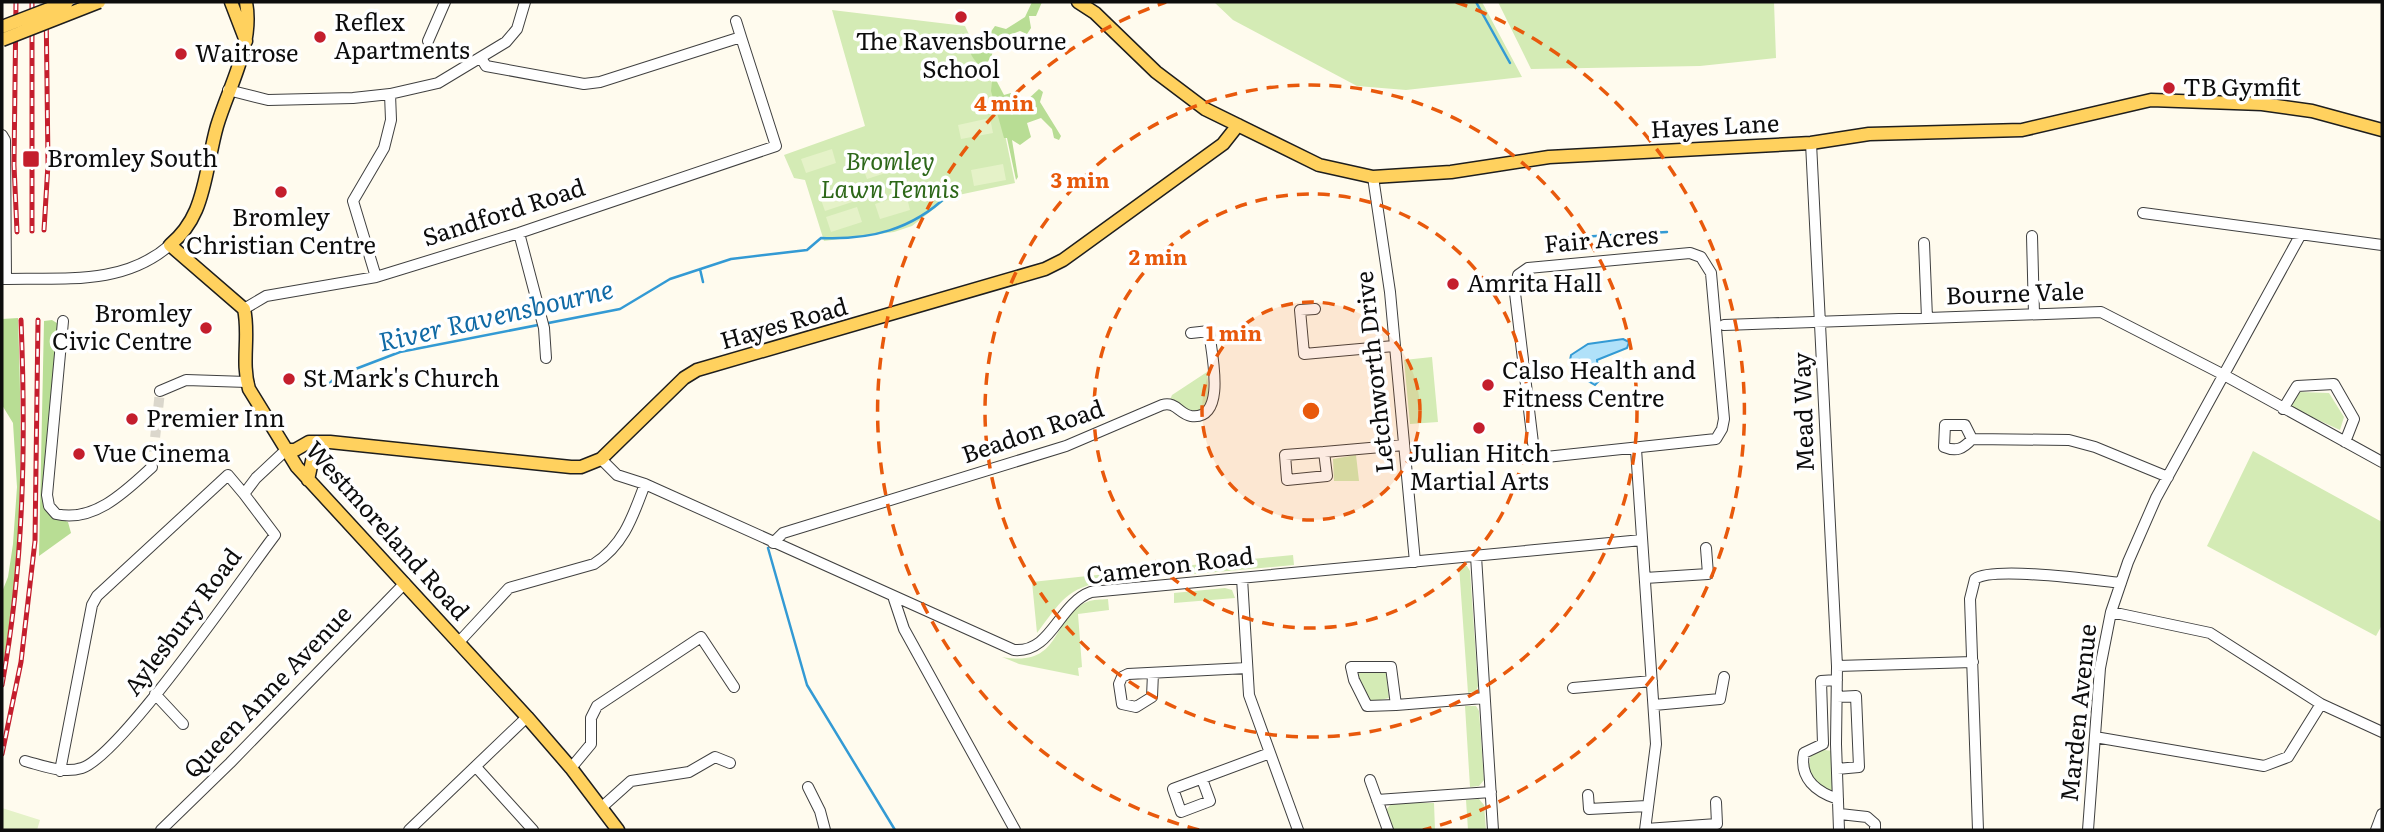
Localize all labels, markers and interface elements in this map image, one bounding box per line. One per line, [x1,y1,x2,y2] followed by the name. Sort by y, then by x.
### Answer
[334,3,470,66] place label: Reflex Apartments
[953,9,969,25] marker: The Ravensbourne School
[856,22,1066,85] place label: The Ravensbourne School
[312,29,328,45] marker: Reflex Apartments
[195,34,298,69] place label: Waitrose
[173,46,189,62] marker: Waitrose
[2183,68,2301,103] place label: TB Gymfit
[2161,80,2177,96] marker: TB Gymfit
[974,86,1034,117] text: 4 min
[1650,104,1780,145] street label: Hayes Lane
[47,139,218,174] place label: Bromley South
[821,142,959,205] park label: Bromley Lawn Tennis
[21,149,41,169] marker: Bromley South
[1050,163,1110,194] text: 3 min
[417,168,589,253] street label: Sandford Road
[273,184,289,200] marker: Bromley Christian Centre
[186,198,376,261] place label: Bromley Christian Centre
[1542,215,1659,260] street label: Fair Acres
[1129,240,1188,271] text: 2 min
[1467,264,1602,299] place label: Amrita Hall
[374,268,617,360] water label: River Ravensbourne
[1345,270,1401,475] street label: Letchworth Drive
[1945,272,2085,311] street label: Bourne Vale
[1445,276,1461,292] marker: Amrita Hall
[716,287,851,356] street label: Hayes Road
[52,294,192,357] place label: Bromley Civic Centre
[1206,316,1262,347] text: 1 min
[198,320,214,336] marker: Bromley Civic Centre
[1502,351,1696,414] place label: Calso Health and Fitness Centre
[1782,352,1821,472] street label: Mead Way
[303,359,500,394] place label: St Mark's Church
[281,371,297,387] marker: St Mark's Church
[1480,377,1496,393] marker: Calso Health and Fitness Centre
[956,389,1108,470] street label: Beadon Road
[146,399,285,434] place label: Premier Inn
[1299,399,1323,423] centre of rings
[124,411,140,427] marker: Premier Inn
[1471,420,1487,436] marker: Julian Hitch Martial Arts
[299,432,479,627] street label: Westmoreland Road
[93,434,230,469] place label: Vue Cinema
[1408,434,1550,497] place label: Julian Hitch Martial Arts
[71,446,87,462] marker: Vue Cinema
[1084,536,1256,591] street label: Cameron Road
[114,539,248,702] street label: Aylesbury Road
[174,596,358,785] street label: Queen Anne Avenue
[2050,622,2103,804] street label: Marden Avenue

